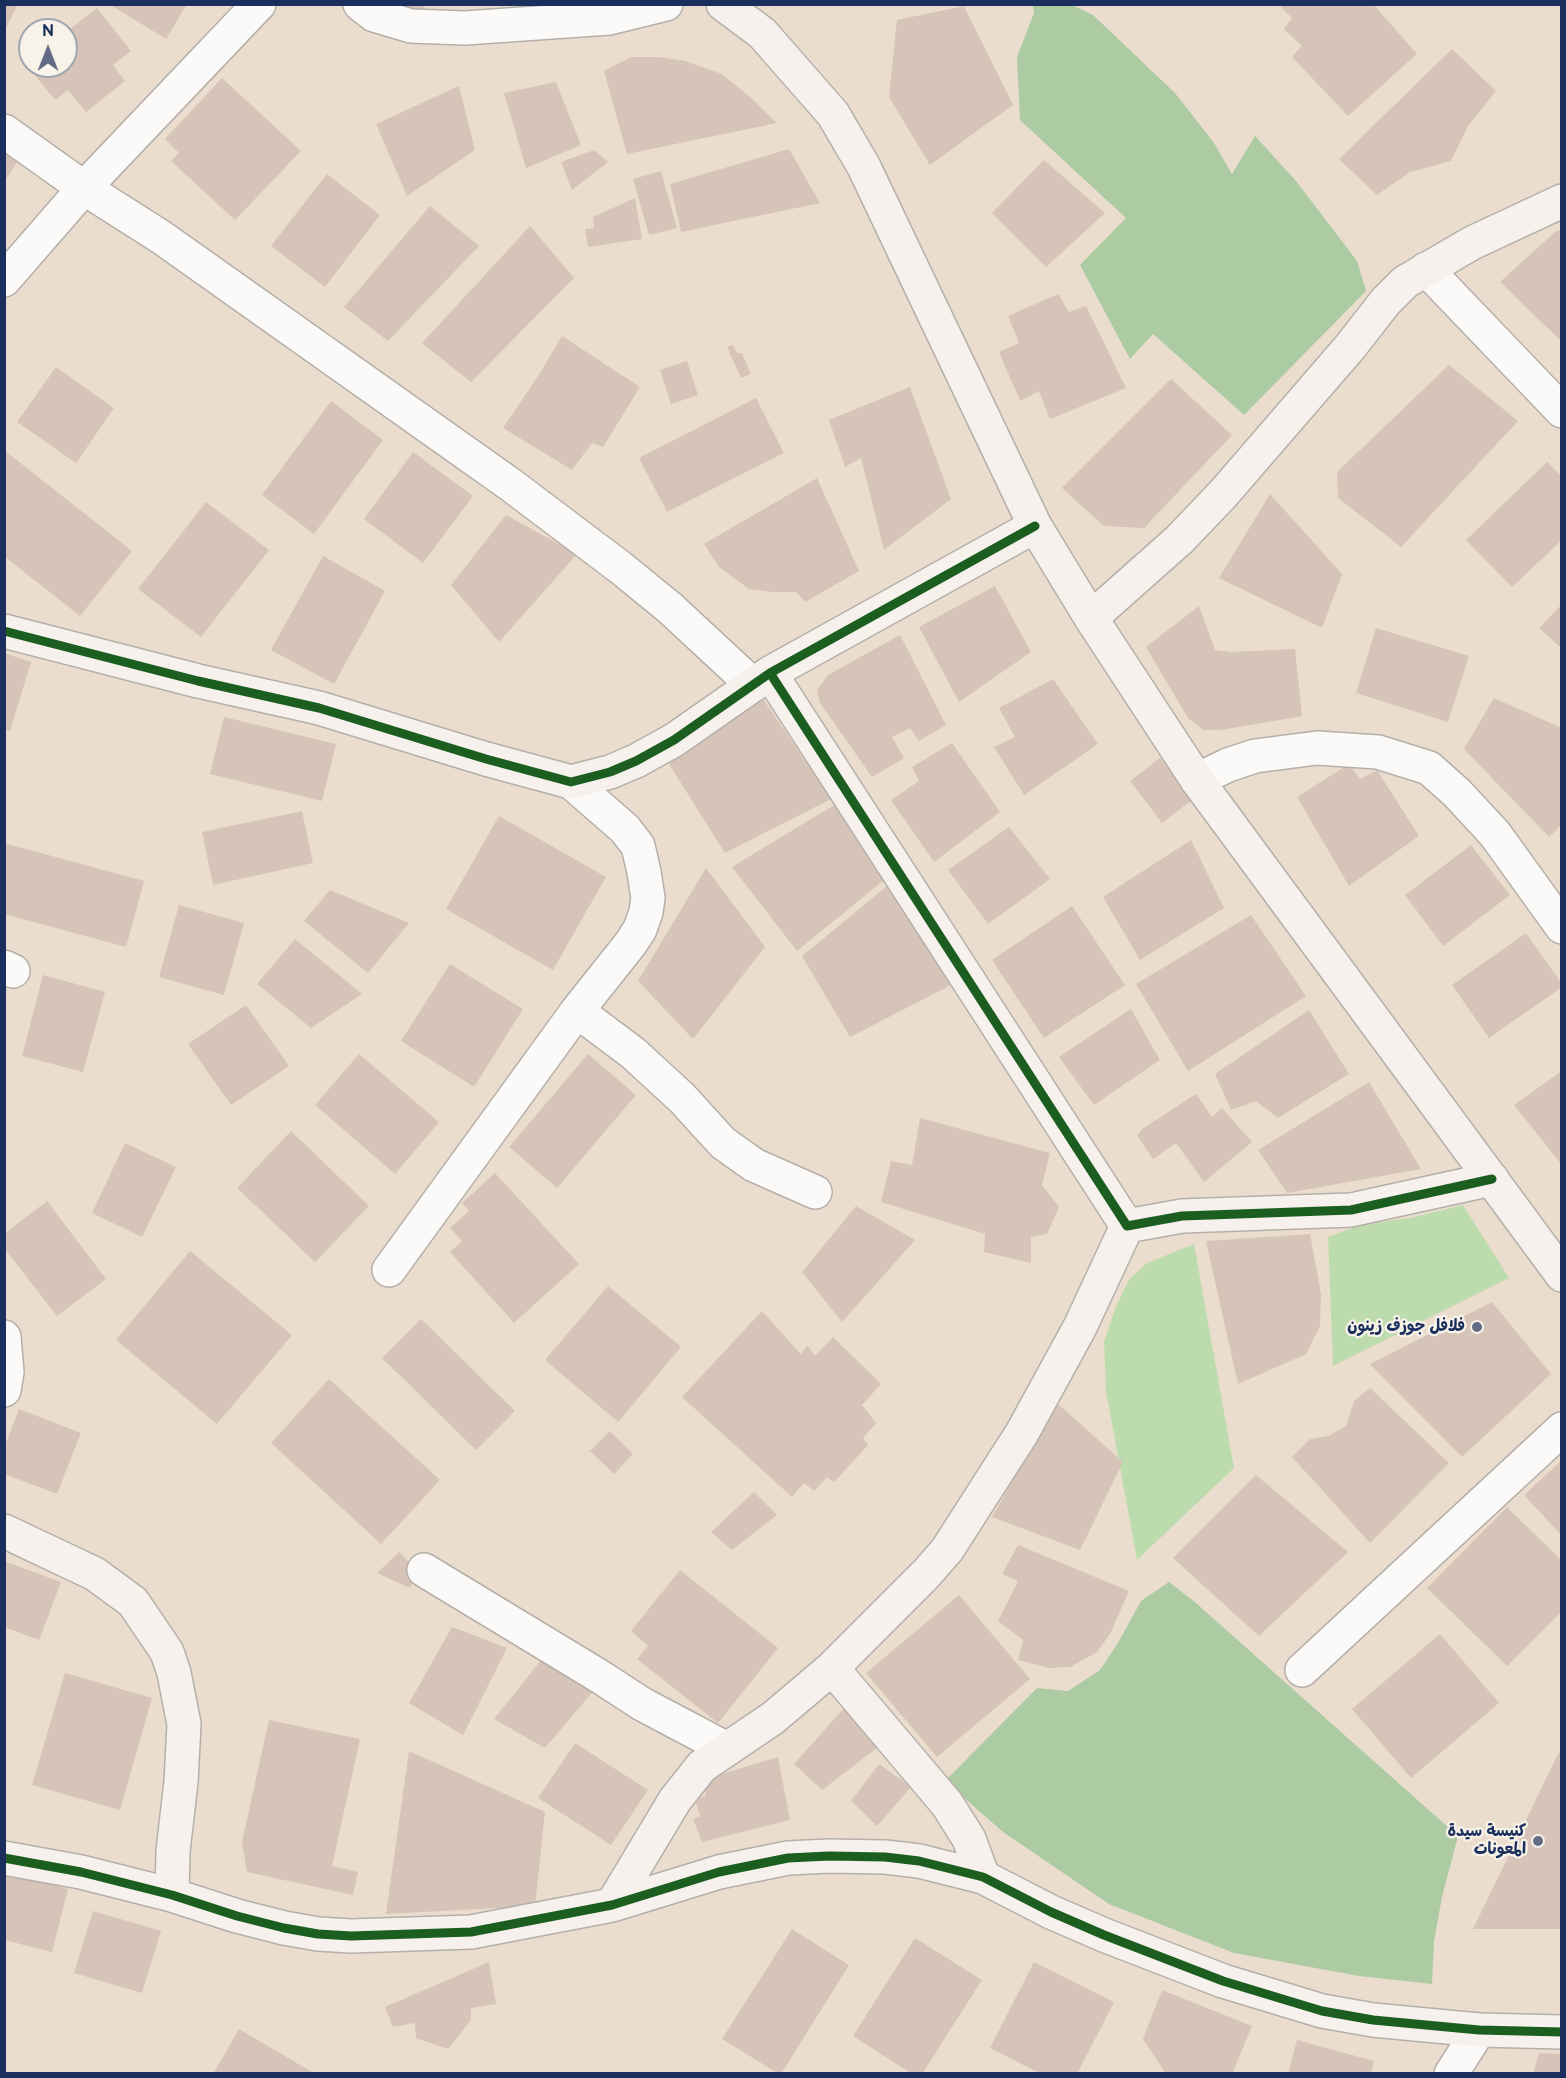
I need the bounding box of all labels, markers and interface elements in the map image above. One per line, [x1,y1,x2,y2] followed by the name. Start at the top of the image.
[18,18,78,78] north arrow
[42,22,54,41] text: N
[1347,1317,1465,1337] place label: فلافل جوزف زينون
[1470,1320,1484,1334] marker: فلافل جوزف زينون
[1448,1822,1526,1860] place label: كنيسة سيدة المعونات
[1531,1834,1545,1848] marker: كنيسة سيدة المعونات

